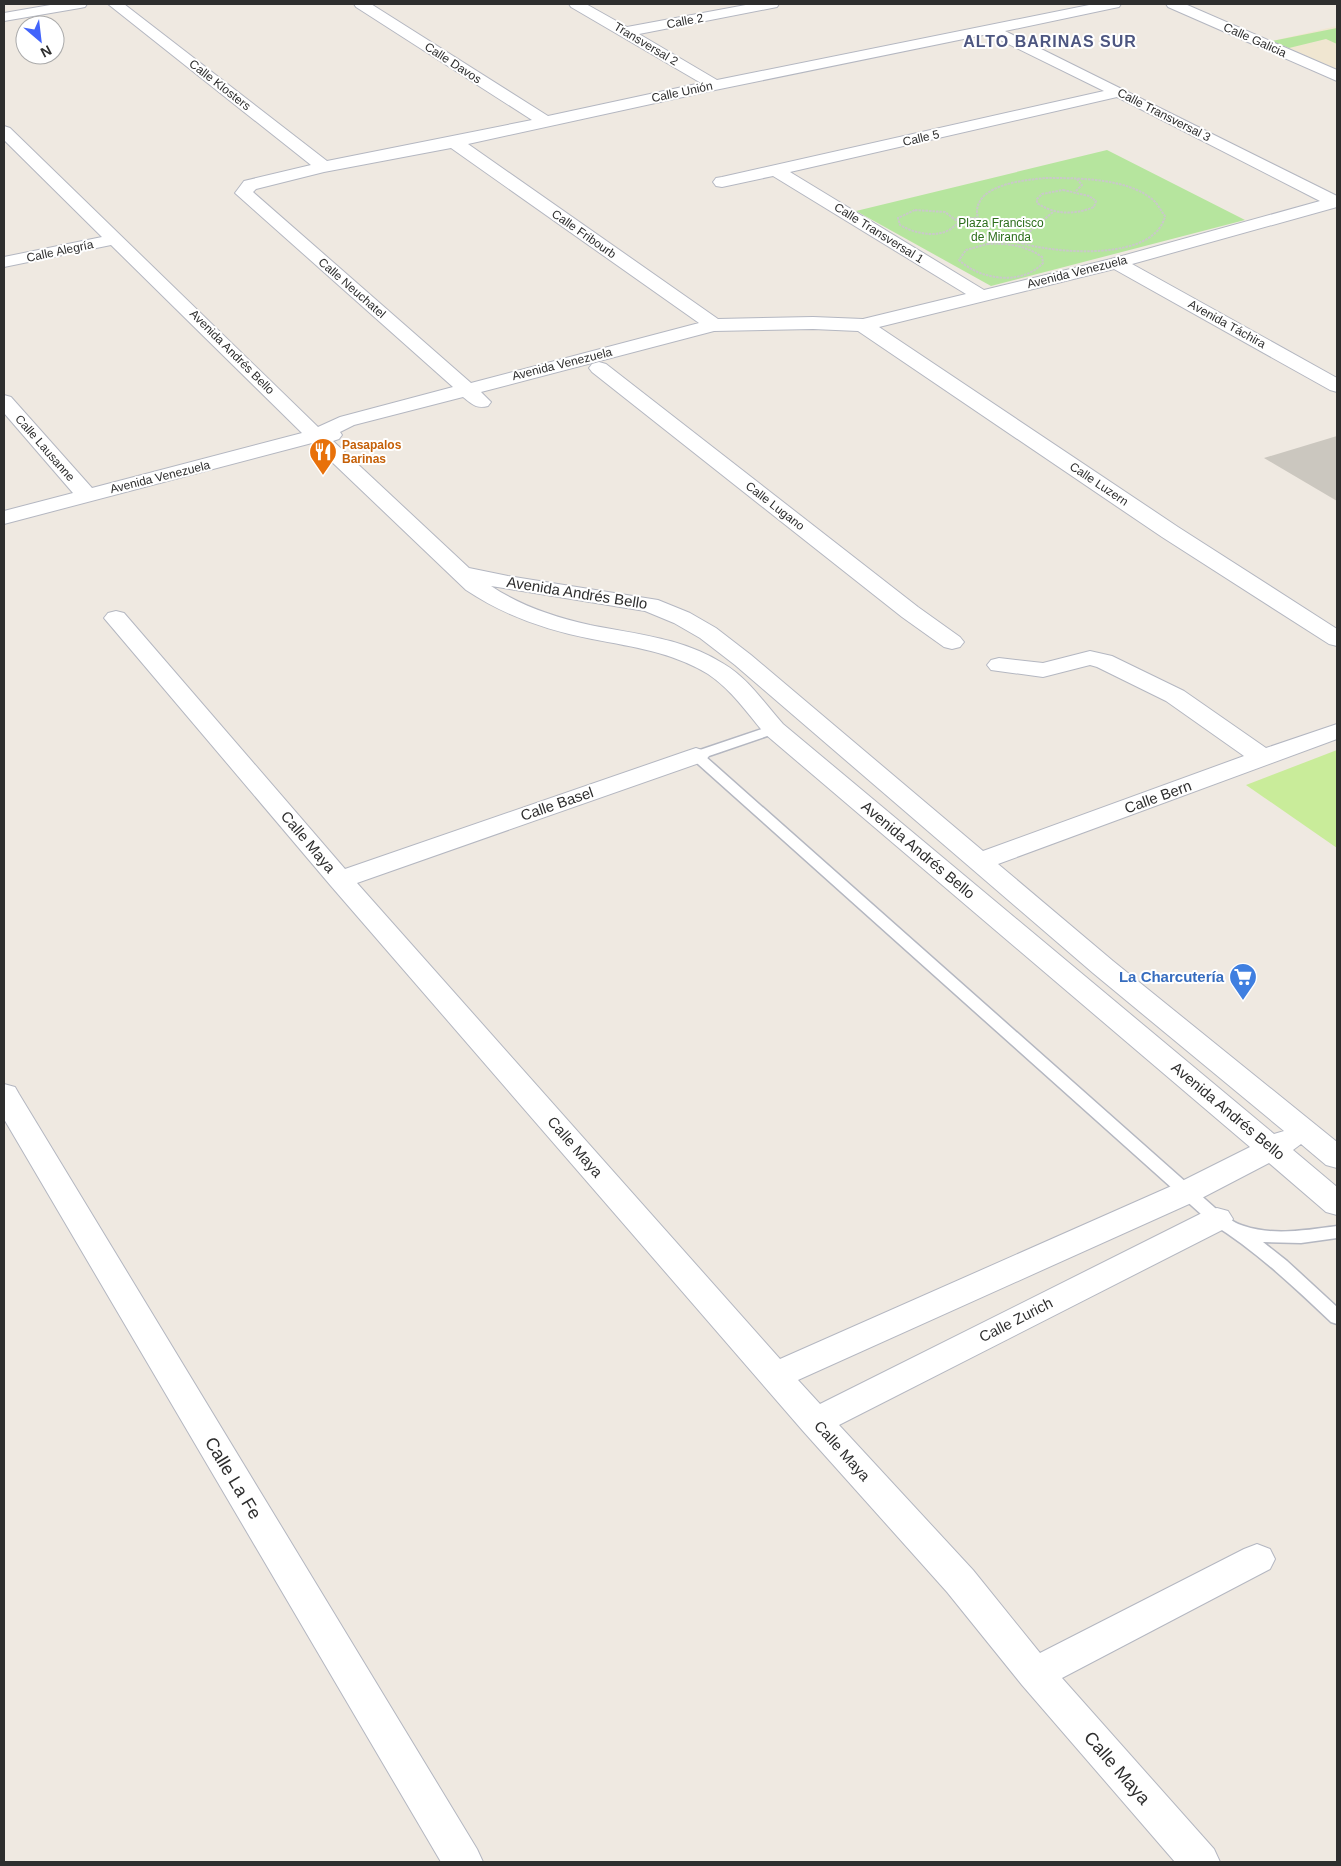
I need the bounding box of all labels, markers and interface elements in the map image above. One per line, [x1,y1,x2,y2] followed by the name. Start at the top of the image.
[665,11,705,31] street label: Calle 2
[15,15,65,65] north arrow
[611,19,681,69] street label: Transversal 2
[1221,20,1289,60] street label: Calle Galicia
[963,33,1137,50] district label: ALTO BARINAS SUR
[422,40,484,86] street label: Calle Davos
[38,42,54,61] text: N
[187,57,253,113] street label: Calle Klosters
[650,79,714,105] street label: Calle Unión
[1115,85,1213,145] street label: Calle Transversal 3
[901,127,941,149] street label: Calle 5
[832,200,927,266] street label: Calle Transversal 1
[549,207,619,262] street label: Calle Fribourb
[958,216,1044,244] park label: Plaza Francisco de Miranda
[25,237,95,265] street label: Calle Alegría
[1026,253,1129,291] street label: Avenida Venezuela
[315,255,389,321] street label: Calle Neuchatel
[1186,297,1268,351] street label: Avenida Táchira
[187,307,277,397] street label: Avenida Andrés Bello
[511,345,614,383] street label: Avenida Venezuela
[12,412,78,484] street label: Calle Lausanne
[308,437,338,476] restaurant icon: Pasapalos Barinas
[342,438,402,466] place label: Pasapalos Barinas
[109,458,212,496] street label: Avenida Venezuela
[1067,459,1131,509] street label: Calle Luzern
[743,479,807,533] street label: Calle Lugano
[505,573,649,612] street label: Avenida Andrés Bello
[1122,777,1194,816] street label: Calle Bern
[518,783,595,824] street label: Calle Basel
[858,797,978,902] street label: Avenida Andrés Bello
[278,807,339,876] street label: Calle Maya
[1228,962,1258,1001] supermarket icon: La Charcutería
[1119,968,1225,985] place label: La Charcutería
[1168,1058,1288,1163] street label: Avenida Andrés Bello
[544,1113,607,1181] street label: Calle Maya
[976,1294,1055,1345] street label: Calle Zurich
[811,1417,874,1485] street label: Calle Maya
[201,1433,265,1523] street label: Calle La Fe
[1080,1727,1155,1809] street label: Calle Maya

